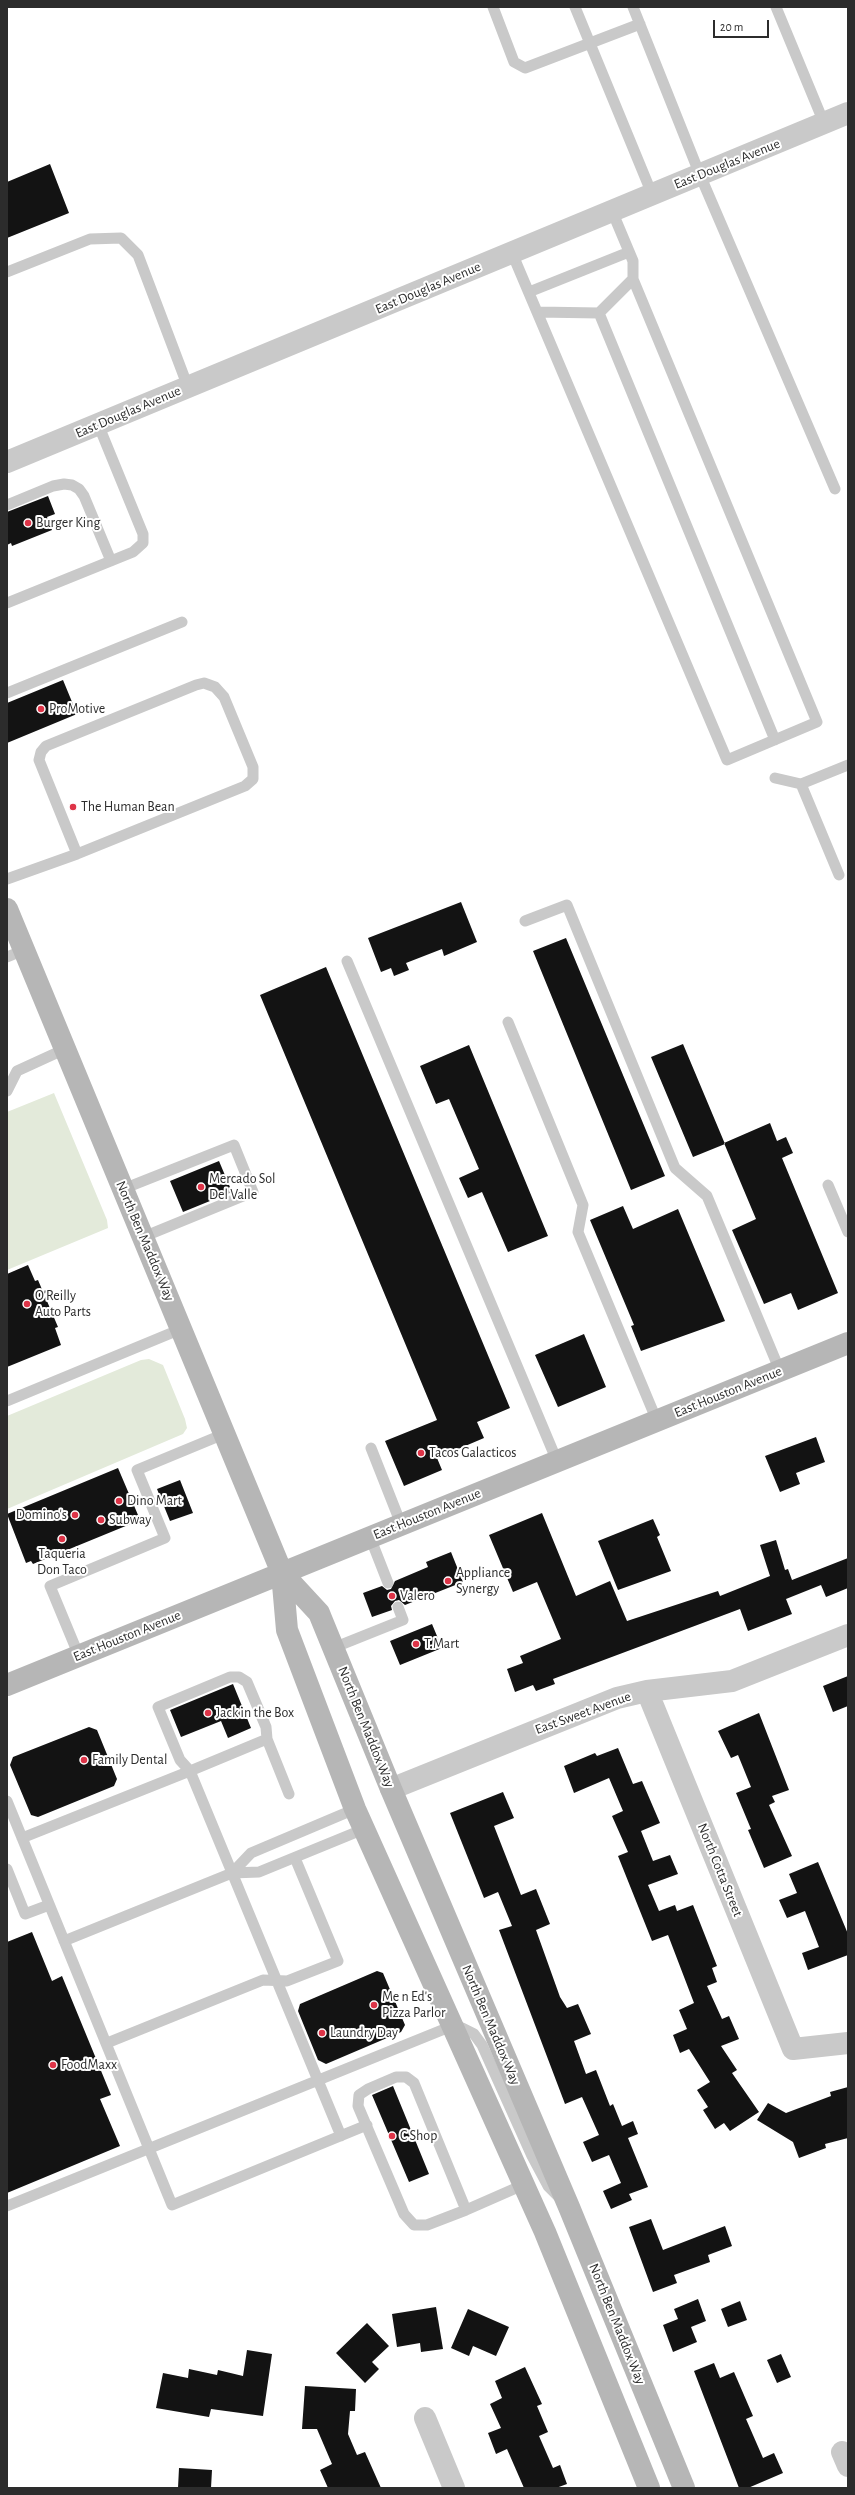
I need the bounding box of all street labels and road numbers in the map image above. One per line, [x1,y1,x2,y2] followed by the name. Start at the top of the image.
[671,135,783,193] street label: East Douglas Avenue
[373,258,483,318] street label: East Douglas Avenue
[73,382,183,442] street label: East Douglas Avenue
[112,1178,178,1304] street label: North Ben Maddox Way
[672,1363,784,1421] street label: East Houston Avenue
[371,1485,483,1543] street label: East Houston Avenue
[71,1607,183,1665] street label: East Houston Avenue
[334,1664,398,1790] street label: North Ben Maddox Way
[533,1688,633,1738] street label: East Sweet Avenue
[694,1821,746,1919] street label: North Cotta Street
[458,1962,524,2088] street label: North Ben Maddox Way
[585,2261,649,2387] street label: North Ben Maddox Way

